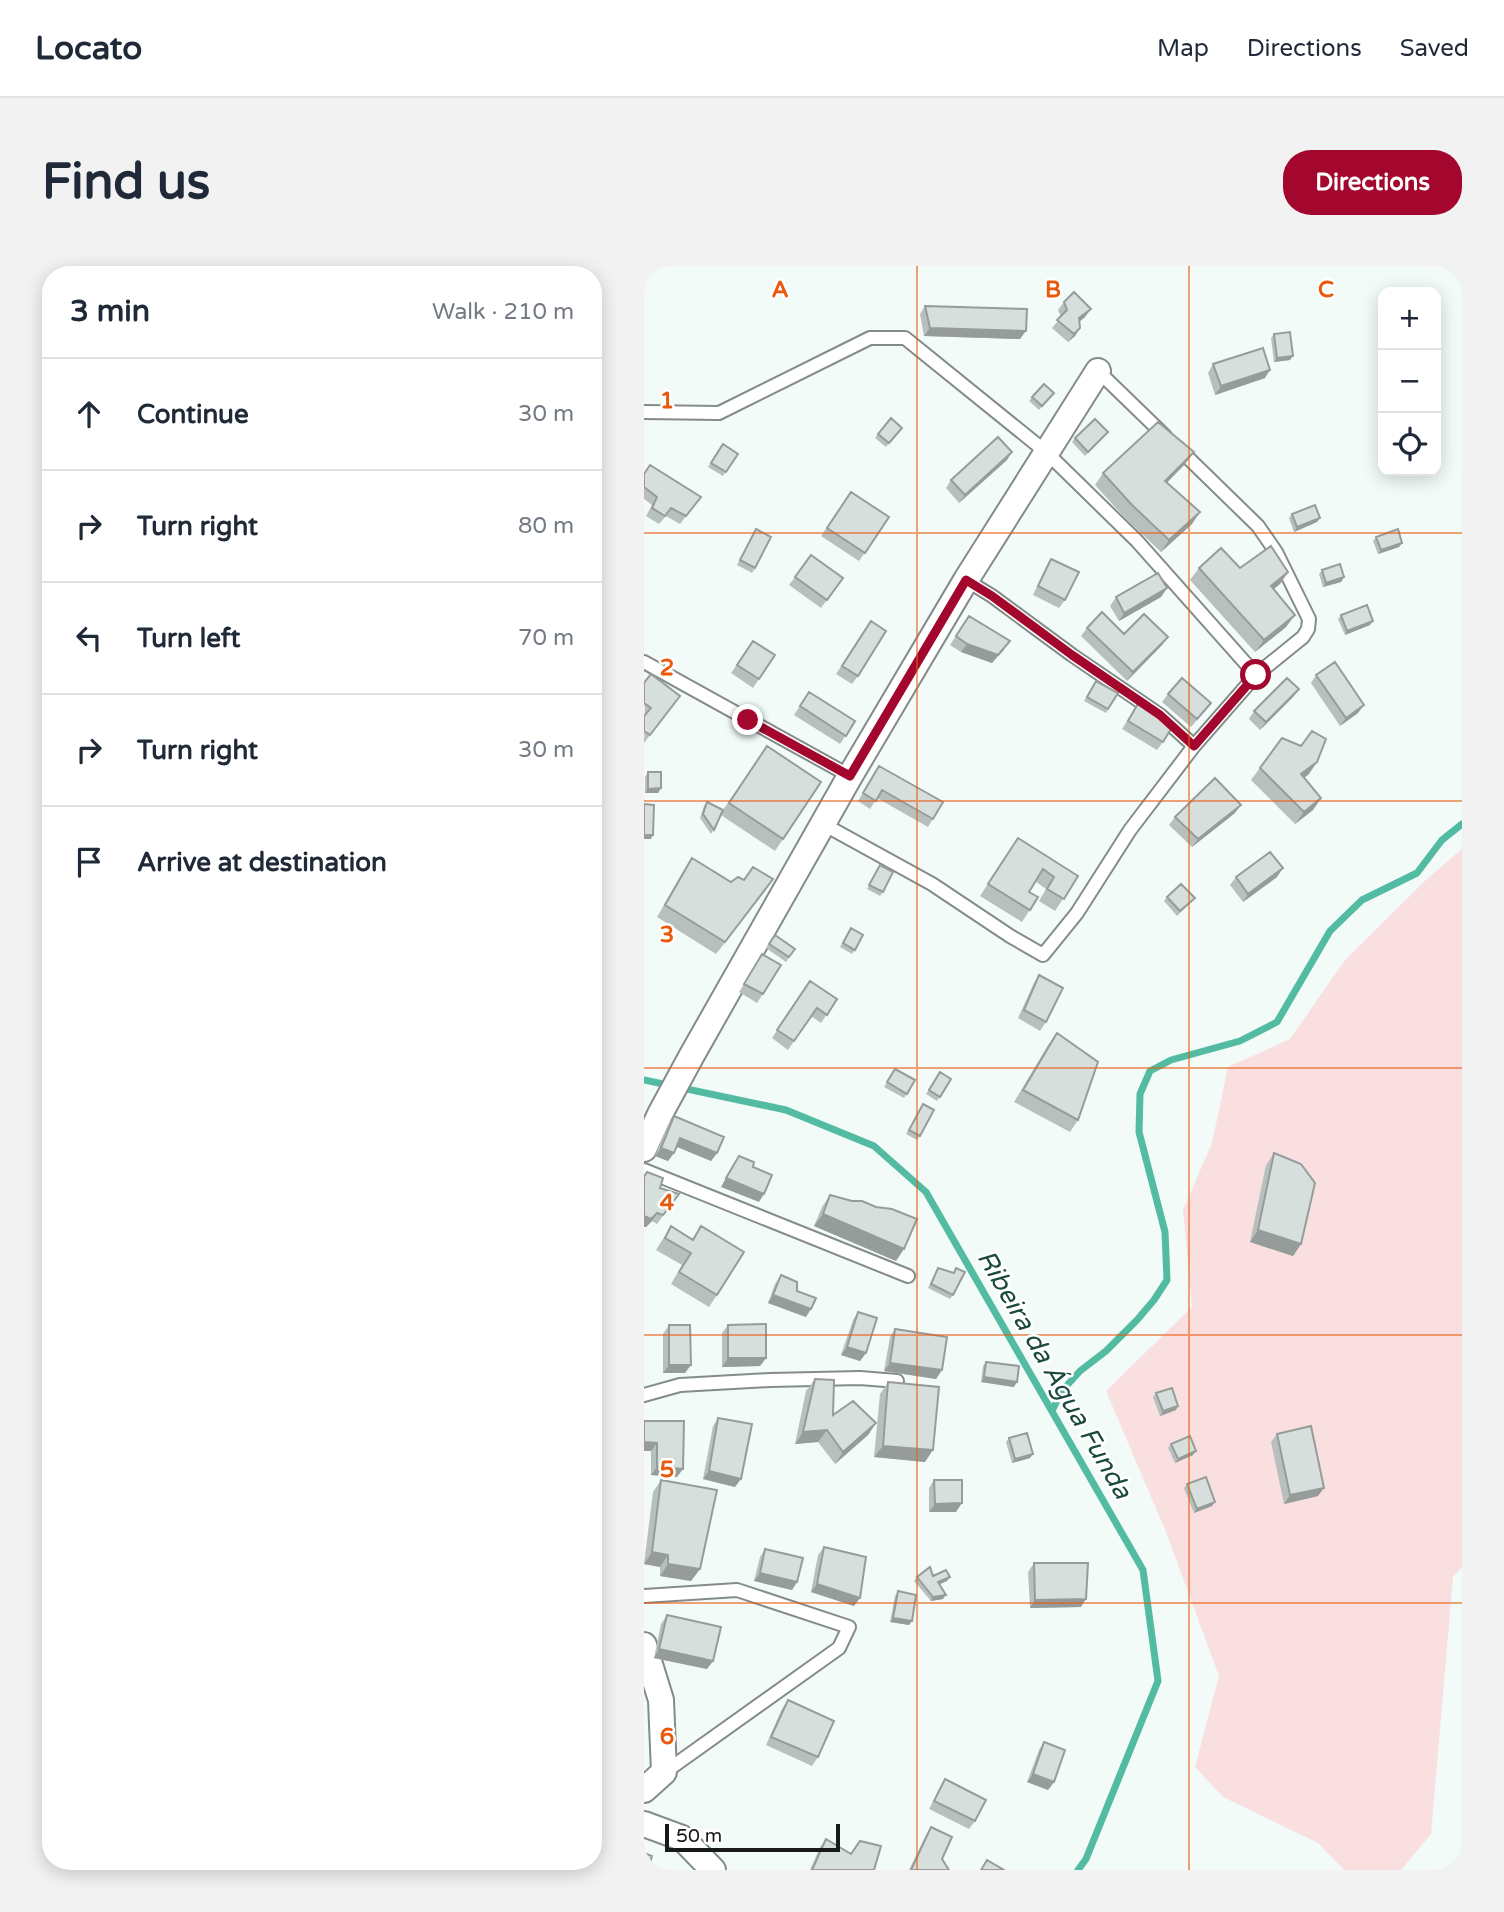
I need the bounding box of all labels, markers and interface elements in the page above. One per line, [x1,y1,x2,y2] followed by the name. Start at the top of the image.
[35,29,142,68] text: Locato
[1157,34,1209,63] text: Map
[1247,34,1362,63] text: Directions
[1400,34,1469,63] text: Saved
[1283,150,1462,215] button: Directions
[42,153,210,212] text: Find us
[771,276,789,304] text: A
[1045,276,1061,304] text: B
[1318,276,1334,304] text: C
[1378,287,1441,476] map controls
[1378,287,1441,350] button: +
[70,293,150,330] text: 3 min
[432,298,574,326] text: Walk · 210 m
[1378,350,1441,413] button: −
[660,387,674,415] text: 1
[70,395,108,433] icon: ahead
[137,399,249,430] text: Continue
[518,400,574,428] text: 30 m
[1378,413,1441,476] button: locate
[70,507,108,545] icon: right
[137,511,258,542] text: Turn right
[518,512,574,540] text: 80 m
[70,619,108,657] icon: left
[137,623,240,654] text: Turn left
[518,624,574,652] text: 70 m
[660,654,674,682] text: 2
[1240,659,1271,690] route start
[732,704,763,735] route end
[70,731,108,769] icon: right
[137,735,258,766] text: Turn right
[518,736,574,764] text: 30 m
[70,843,108,881] icon: arrive
[137,847,387,878] text: Arrive at destination
[660,921,674,949] text: 3
[660,1189,675,1217] text: 4
[971,1244,1139,1505] water label: Ribeira da Água Funda
[660,1456,674,1484] text: 5
[660,1723,674,1751] text: 6
[665,1821,840,1853] scale bar
[676,1825,722,1847] text: 50 m

